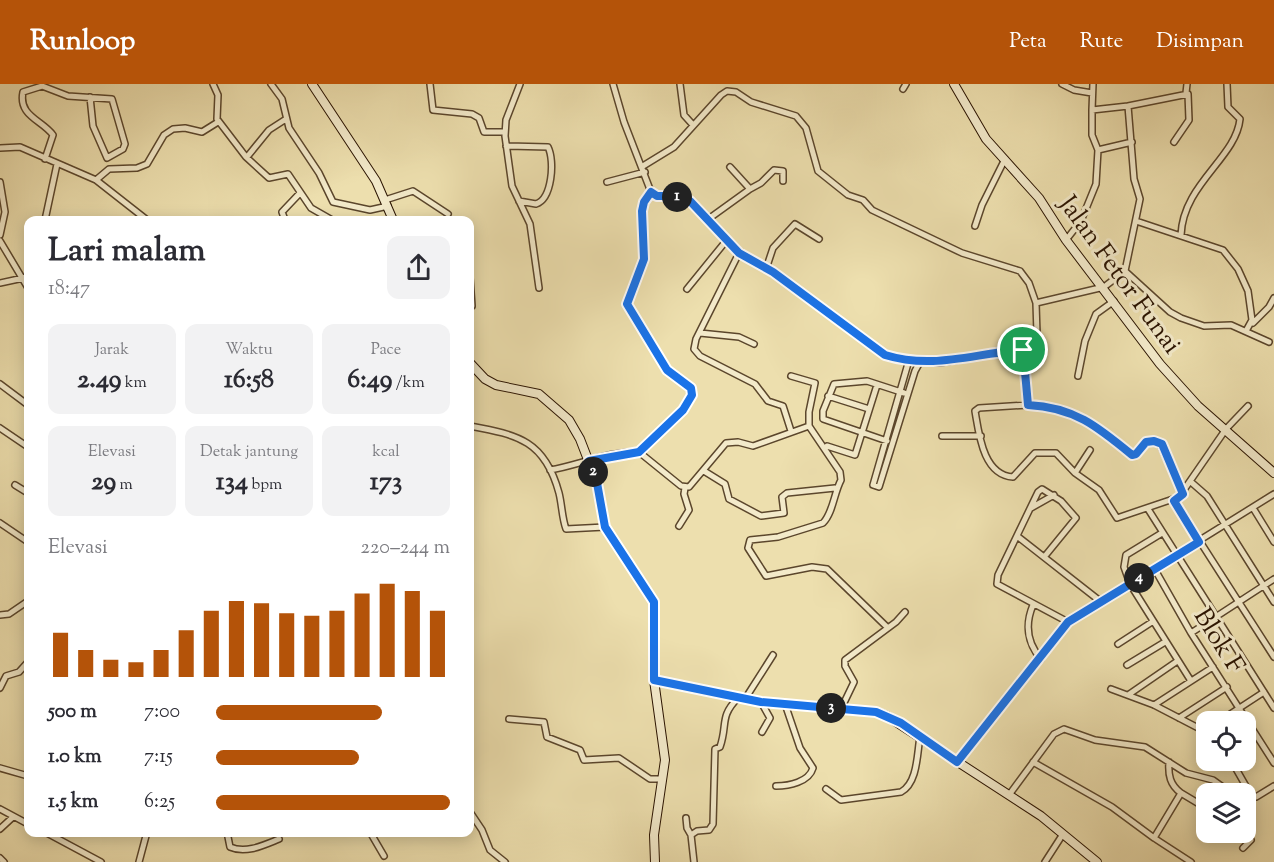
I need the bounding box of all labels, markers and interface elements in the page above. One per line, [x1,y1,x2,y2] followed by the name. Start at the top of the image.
[30,22,135,62] text: Runloop
[1009,27,1047,57] text: Peta
[1080,27,1123,57] text: Rute
[1156,27,1244,57] text: Disimpan
[662,182,692,212] pin: 1
[674,185,680,208] text: 1
[1048,187,1189,362] street label: Jalan Fetor Funai
[48,228,206,276] text: Lari malam
[387,236,450,299] button: share
[48,275,90,304] text: 18:47
[997,324,1048,375] pin
[1006,333,1039,366] icon: arrive
[95,339,129,362] text: Jarak
[225,339,273,362] text: Waktu
[371,339,401,362] text: Pace
[77,362,121,399] text: 2.49
[224,362,274,399] text: 16:58
[347,362,392,399] text: 6:49
[121,372,147,395] text: km
[392,372,425,395] text: /km
[88,441,136,464] text: Elevasi
[200,441,298,464] text: Detak jantung
[372,441,400,464] text: kcal
[578,457,608,487] pin: 2
[589,460,597,483] text: 2
[91,464,116,501] text: 29
[216,464,248,501] text: 134
[370,464,402,501] text: 173
[116,474,133,497] text: m
[248,474,282,497] text: bpm
[48,534,108,563] text: Elevasi
[361,534,450,563] text: 220–244 m
[1124,563,1154,593] pin: 4
[1135,566,1143,589] text: 4
[1183,601,1253,681] street label: Blok F
[816,693,846,723] pin: 3
[828,696,834,719] text: 3
[48,698,97,727] text: 500 m
[144,698,180,727] text: 7:00
[1196,711,1256,843] map controls
[1196,711,1256,771] button: locate
[48,743,102,772] text: 1.0 km
[144,743,173,772] text: 7:15
[1196,783,1256,843] button: layers
[48,788,98,817] text: 1.5 km
[144,788,175,817] text: 6:25

